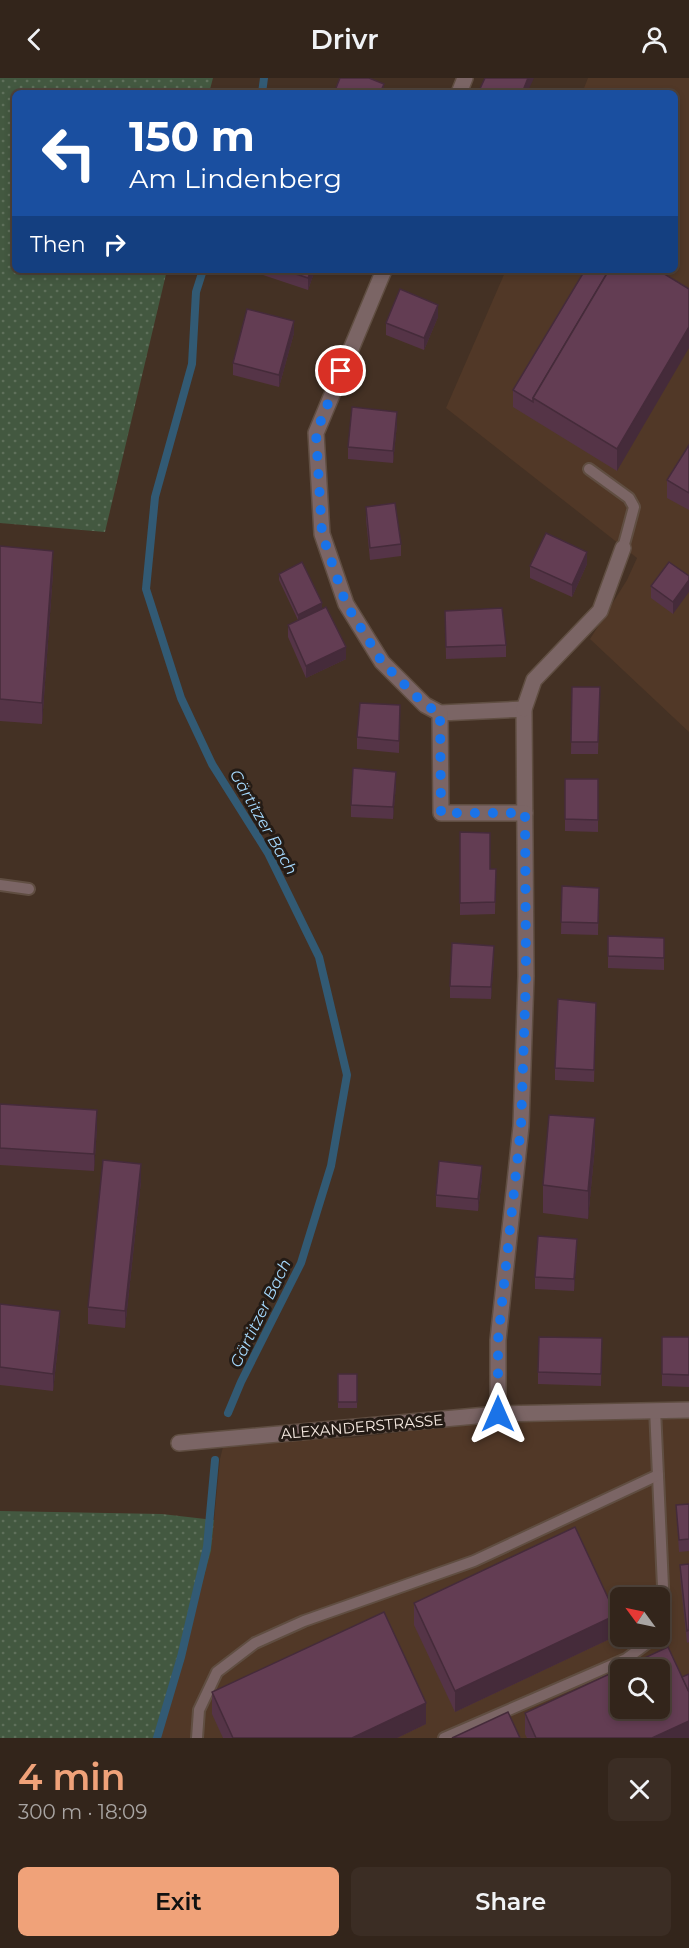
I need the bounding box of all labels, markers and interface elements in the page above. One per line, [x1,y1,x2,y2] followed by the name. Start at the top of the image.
[18,23,51,56] icon: back
[310,23,379,56] text: Drivr
[638,23,671,56] icon: person
[129,110,255,162] text: 150 m
[30,114,108,192] icon: left
[129,162,342,195] text: Am Lindenberg
[98,228,131,261] icon: right
[30,231,86,258] text: Then
[315,345,366,396] pin
[324,354,357,387] icon: arrive
[226,766,301,878] water label: Gärtitzer Bach
[226,1256,295,1370] water label: Gärtitzer Bach
[466,1382,530,1446] position arrow
[280,1410,444,1443] street label: ALEXANDERSTRASSE
[610,1587,670,1647] north arrow
[610,1587,670,1719] map controls
[610,1659,670,1719] button: search
[18,1755,125,1799] text: 4 min
[608,1758,671,1821] button: close
[18,1800,147,1824] text: 300 m · 18:09
[18,1867,339,1936] button: Exit
[351,1867,671,1936] button: Share

